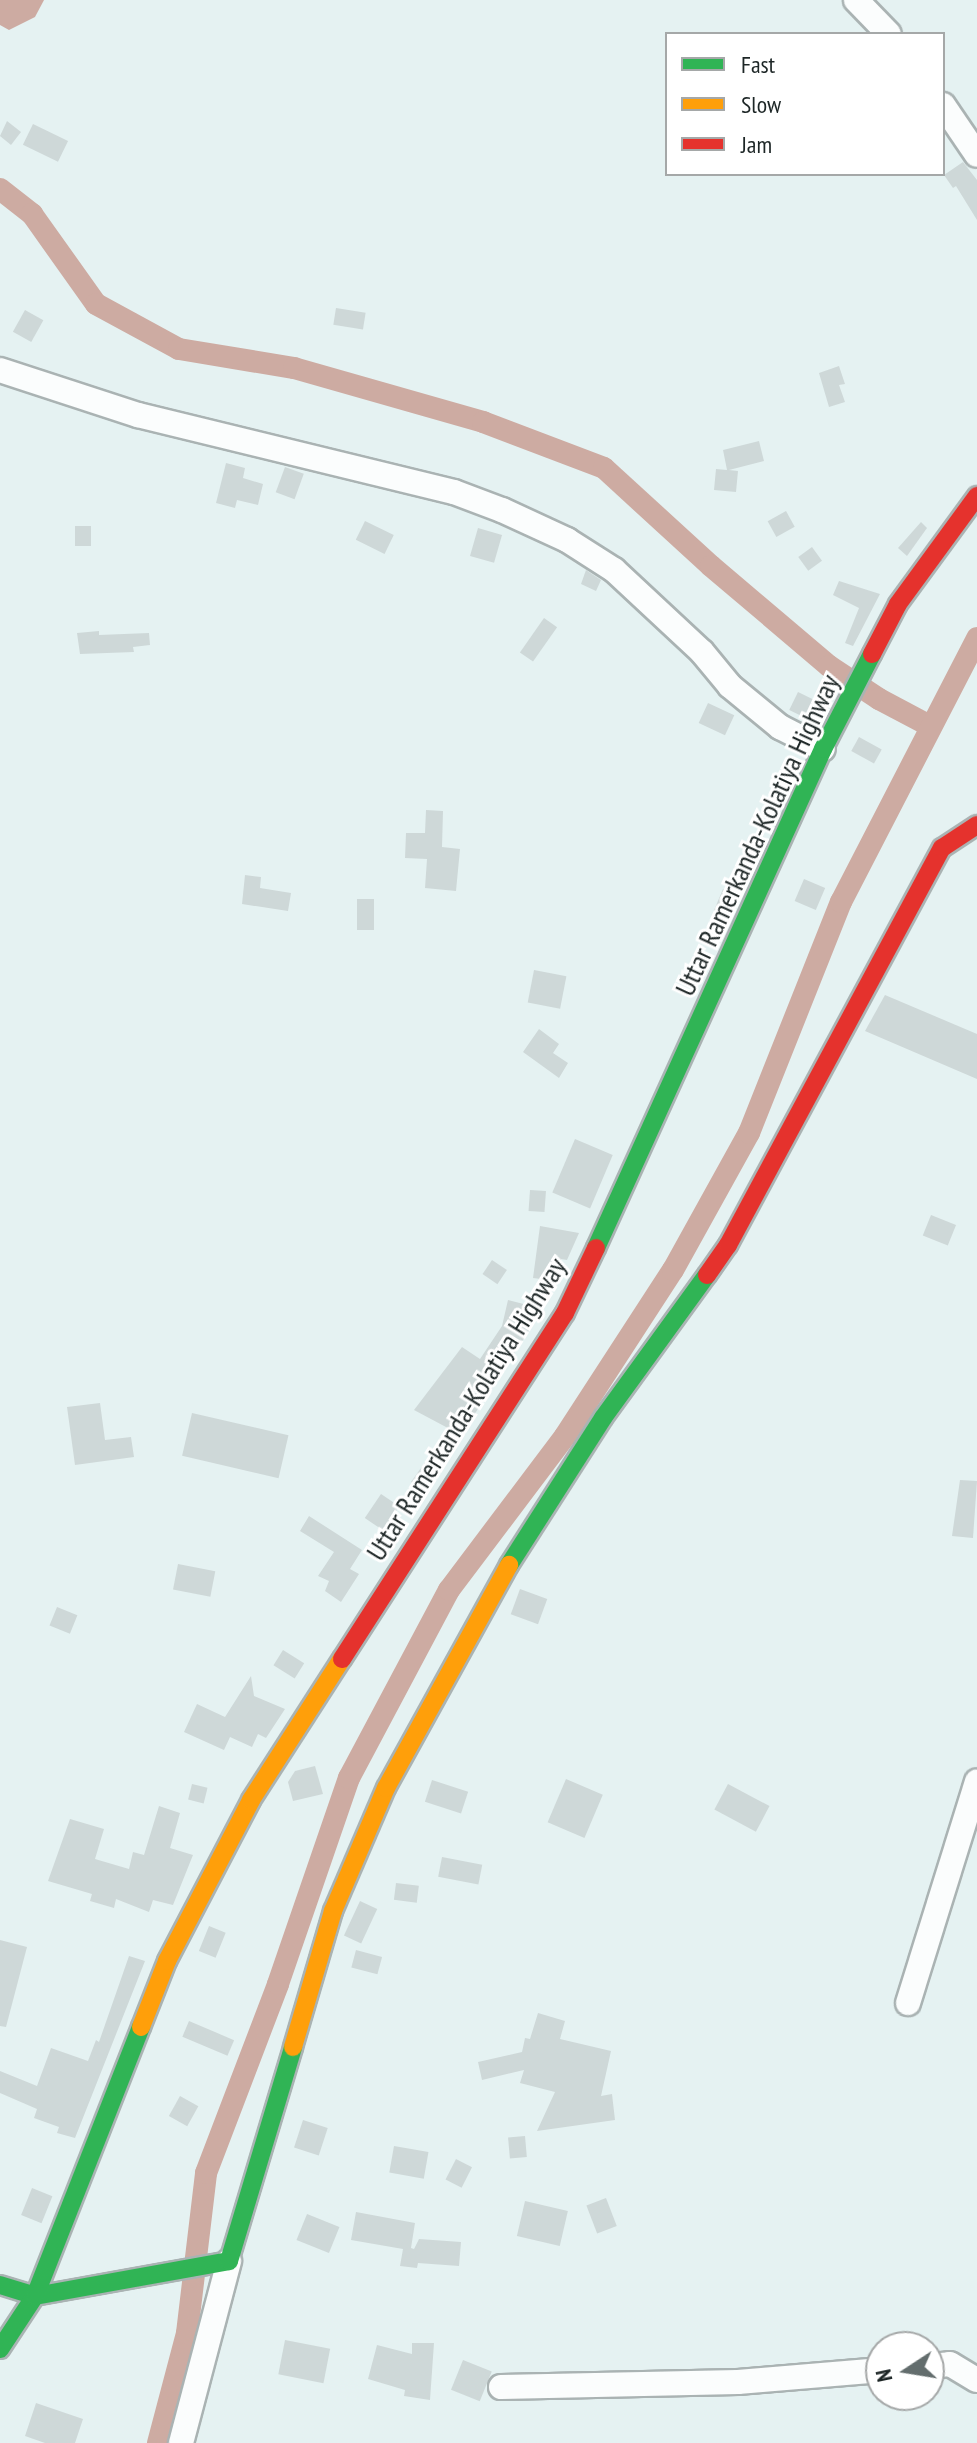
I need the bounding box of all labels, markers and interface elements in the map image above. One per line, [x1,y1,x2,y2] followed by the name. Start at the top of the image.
[665,32,945,176] legend
[741,49,775,80] text: Fast
[741,89,781,120] text: Slow
[741,129,772,160] text: Jam
[668,669,846,1001] street label: Uttar Ramerkanda-Kolatiya Highway
[359,1251,573,1567] street label: Uttar Ramerkanda-Kolatiya Highway
[865,2331,945,2411] north arrow
[869,2367,898,2384] text: N

